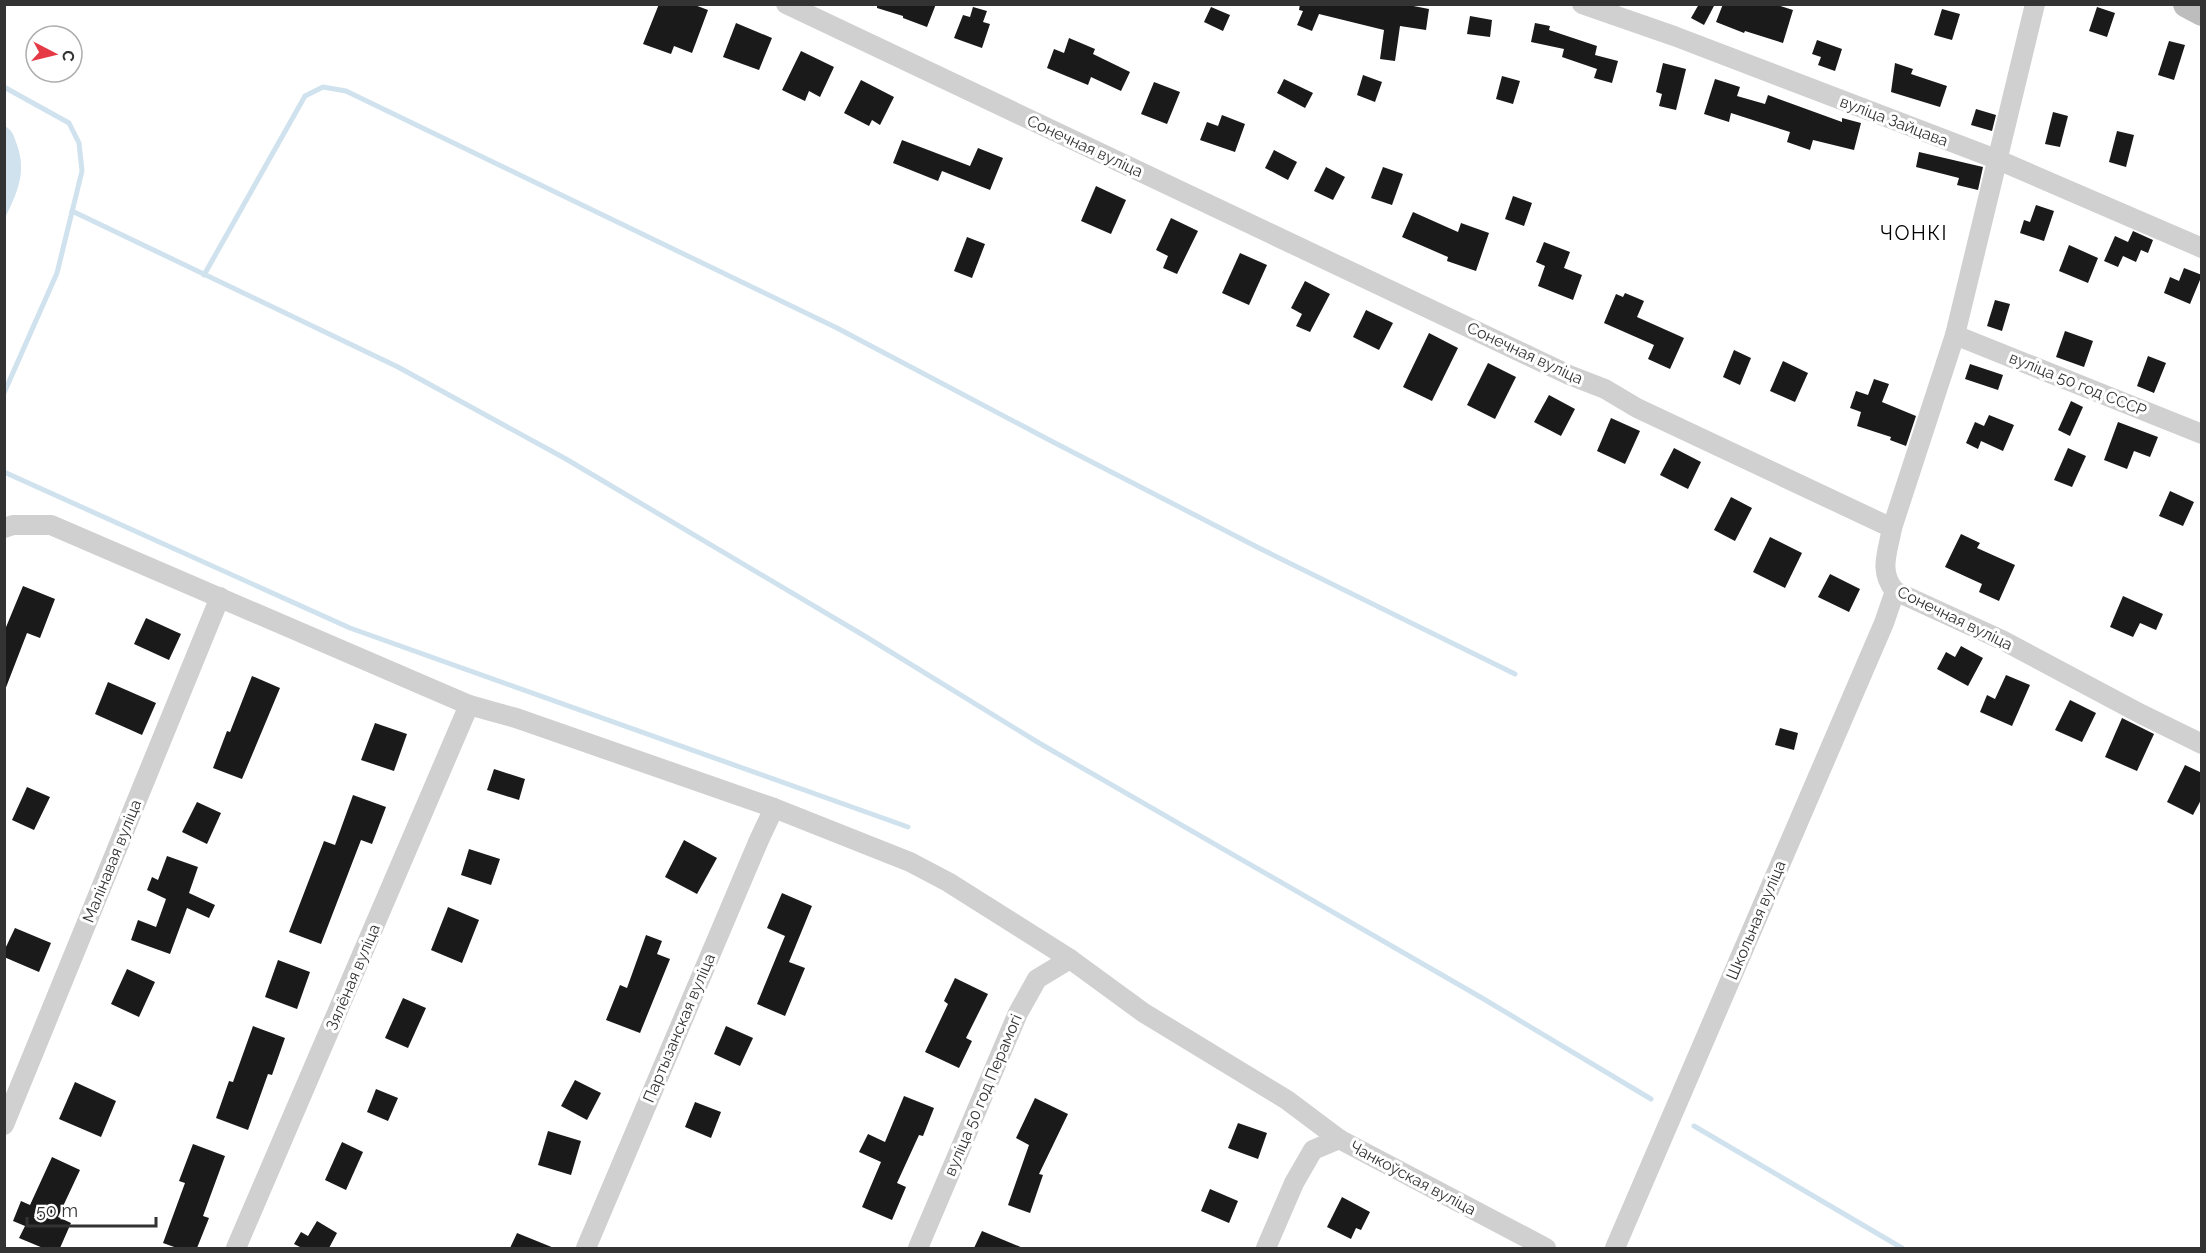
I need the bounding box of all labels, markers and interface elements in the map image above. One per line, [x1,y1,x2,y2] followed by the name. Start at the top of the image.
[24,24,84,84] north arrow
[58,49,78,62] text: С
[1837,92,1951,150] street label: вуліца Зайцава
[1024,111,1146,181] street label: Сонечная вуліца
[1880,221,1948,245] district label: ЧОНКІ
[1464,318,1586,388] street label: Сонечная вуліца
[2007,348,2150,420] street label: вуліца 50 год СССР
[1894,582,2016,654] street label: Сонечная вуліца
[79,797,145,925] street label: Малінавая вуліца
[1722,857,1790,983] street label: Школьная вуліца
[322,921,384,1033] street label: Зялёная вуліца
[639,951,719,1105] street label: Партызанская вуліца
[940,1011,1026,1179] street label: вуліца 50 год Перамогі
[1347,1137,1479,1219] street label: Чанкоўская вуліца
[27,1190,156,1228] scale bar
[36,1200,78,1221] text: 50 m

